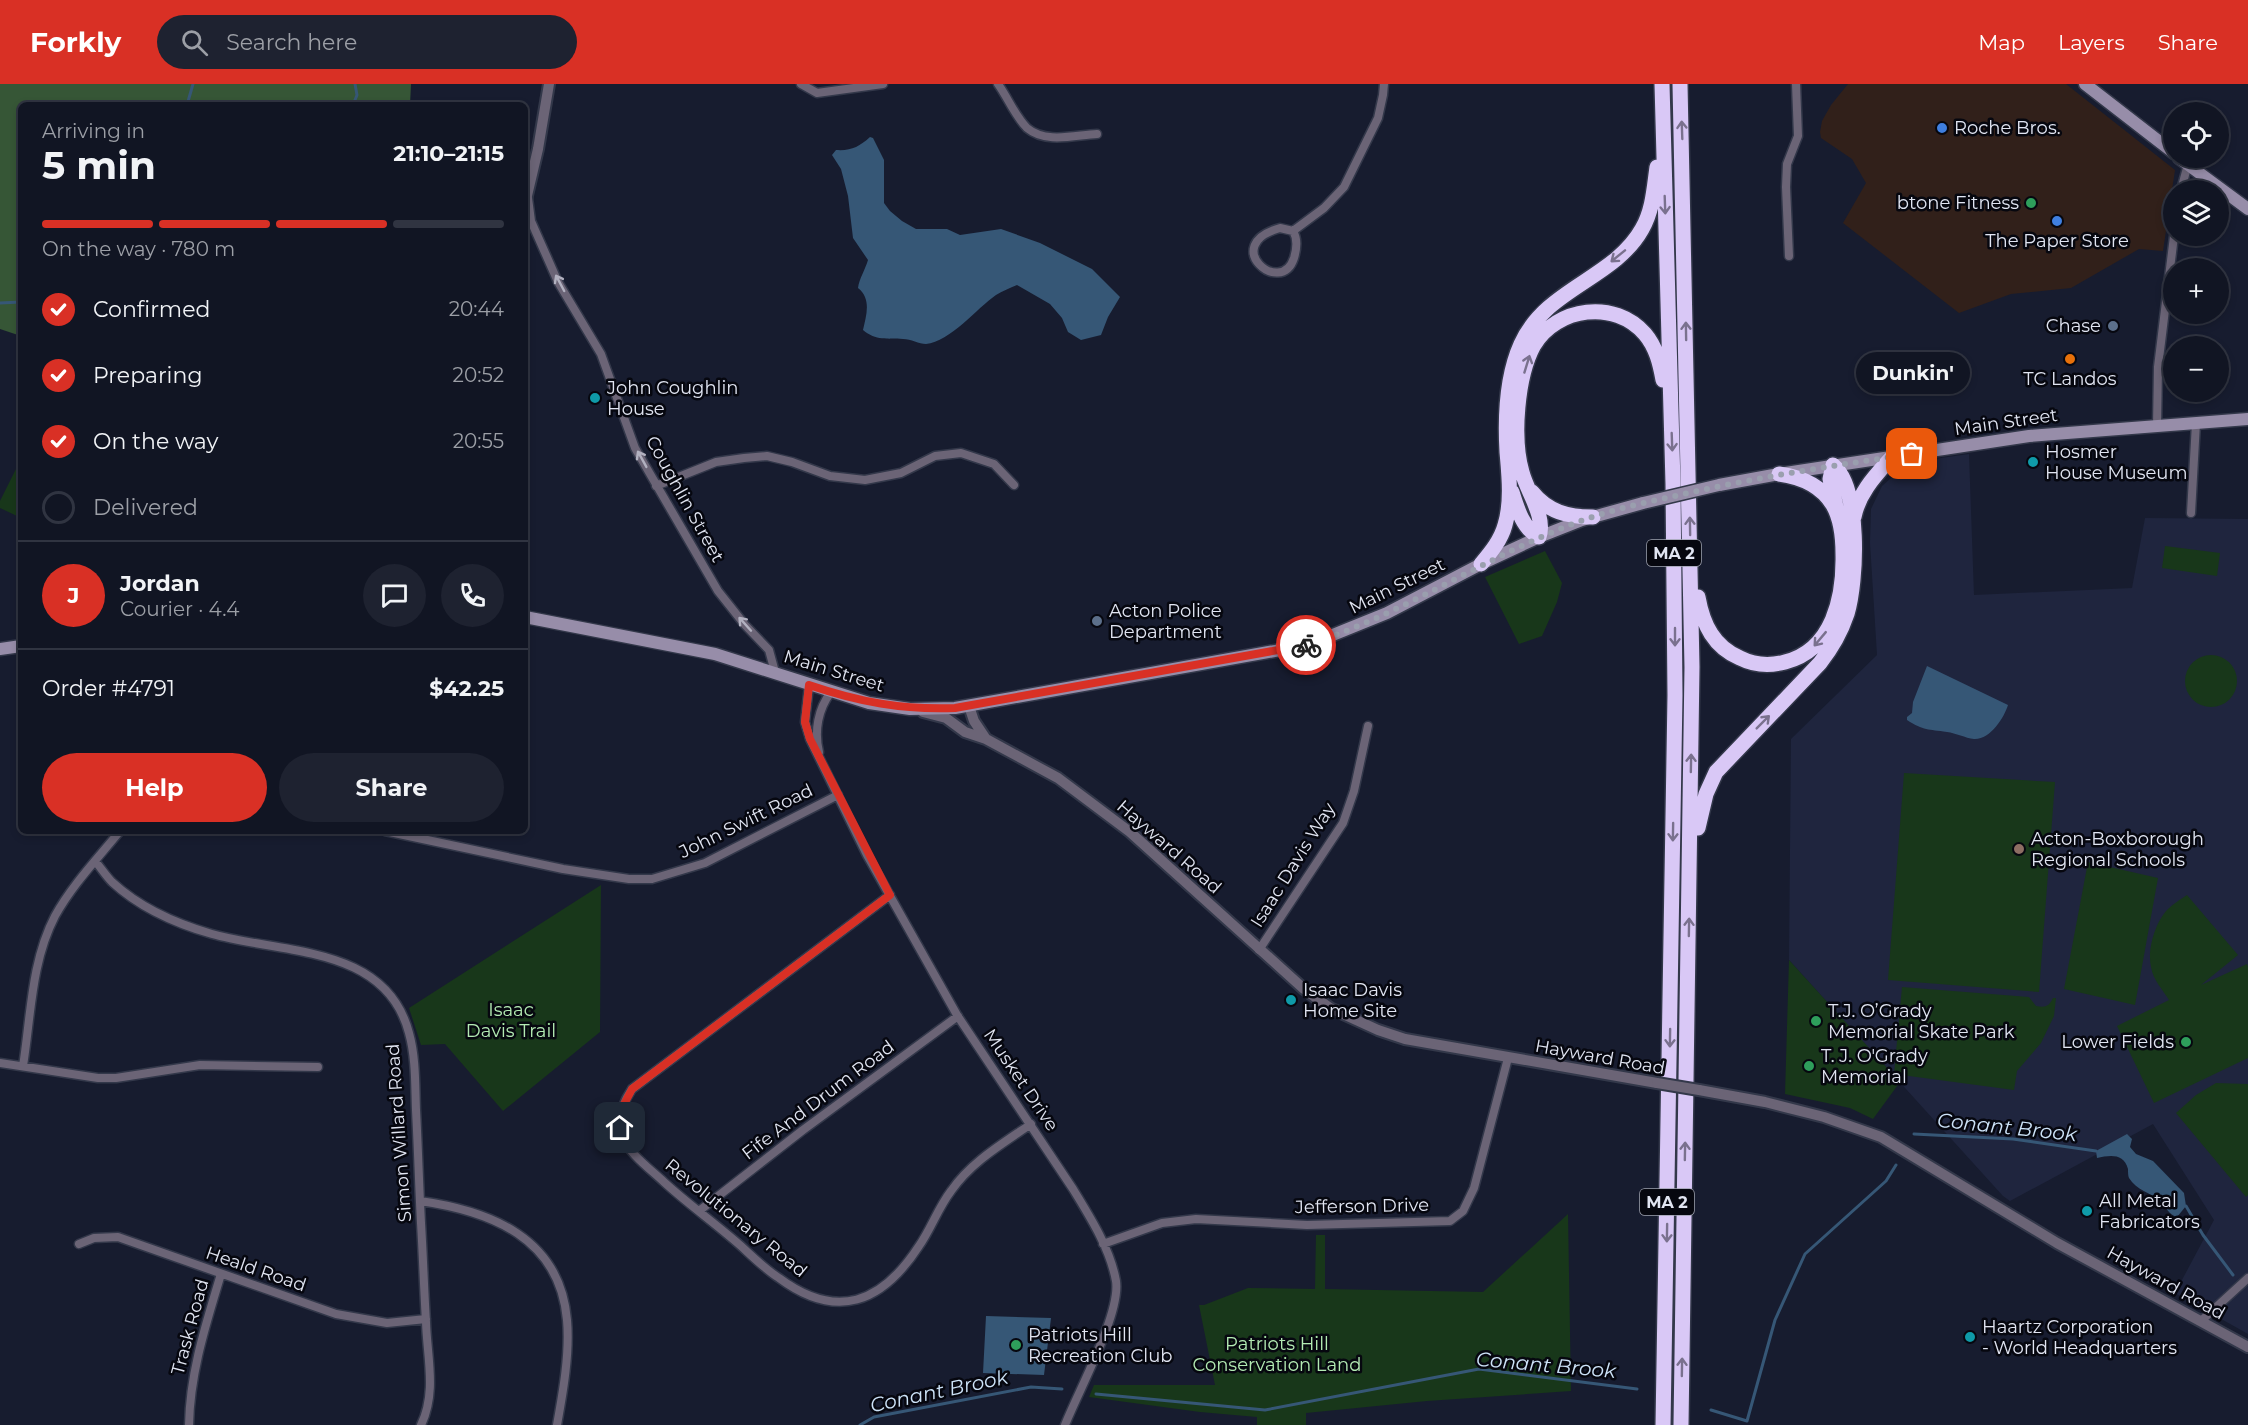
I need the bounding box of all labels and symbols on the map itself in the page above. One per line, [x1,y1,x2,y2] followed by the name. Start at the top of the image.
[1954,117,2061,139] place label: Roche Bros.
[1676,120,1687,140] one-way arrow
[1935,121,1949,135] marker: Roche Bros.
[1897,192,2019,214] place label: btone Fitness
[1660,194,1671,214] one-way arrow
[2024,196,2038,210] marker: btone Fitness
[2050,214,2064,228] marker: The Paper Store
[1985,230,2129,252] place label: The Paper Store
[1610,249,1626,262] one-way arrow
[554,275,566,292] one-way arrow
[2046,315,2101,337] place label: Chase
[2106,319,2120,333] marker: Chase
[1681,321,1692,341] one-way arrow
[1855,352,1969,394] callout: Dunkin'
[2063,352,2077,366] marker: TC Landos
[1522,355,1533,374] one-way arrow
[2023,368,2117,390] place label: TC Landos
[606,377,738,420] place label: John Coughlin House
[588,391,602,405] marker: John Coughlin House
[1953,404,2059,440] street label: Main Street
[1886,428,1937,479] pin
[1666,431,1677,451] one-way arrow
[641,432,729,566] street label: Coughlin Street
[2045,441,2188,484] place label: Hosmer House Museum
[636,451,648,468] one-way arrow
[2026,455,2040,469] marker: Hosmer House Museum
[1685,516,1696,536] one-way arrow
[1647,540,1701,566] road number: MA 2
[1345,553,1449,619] street label: Main Street
[1109,600,1222,643] place label: Acton Police Department
[1090,614,1104,628] marker: Acton Police Department
[1276,615,1336,675] courier
[738,617,752,632] one-way arrow
[1669,626,1681,646] one-way arrow
[1813,631,1827,646] one-way arrow
[781,645,887,697] street label: Main Street
[1755,715,1770,730] one-way arrow
[1686,753,1697,773] one-way arrow
[675,779,816,863] street label: John Swift Road
[1112,796,1226,898] street label: Hayward Road
[1246,798,1340,931] street label: Isaac Davis Way
[1667,821,1679,841] one-way arrow
[2031,828,2204,871] place label: Acton-Boxborough Regional Schools
[2012,842,2026,856] marker: Acton-Boxborough Regional Schools
[1683,917,1695,937] one-way arrow
[1303,979,1402,1022] place label: Isaac Davis Home Site
[1284,993,1298,1007] marker: Isaac Davis Home Site
[466,999,556,1042] park label: Isaac Davis Trail
[1828,1000,2015,1043] place label: T.J. O’Grady Memorial Skate Park
[1809,1014,1823,1028] marker: T.J. O’Grady Memorial Skate Park
[979,1025,1063,1135] street label: Musket Drive
[1664,1028,1676,1048] one-way arrow
[2061,1031,2174,1053] place label: Lower Fields
[1533,1035,1667,1079] street label: Hayward Road
[2179,1035,2193,1049] marker: Lower Fields
[738,1036,898,1164] street label: Fife And Drum Road
[382,1043,416,1223] street label: Simon Willard Road
[1821,1045,1928,1088] place label: T. J. O'Grady Memorial
[1802,1059,1816,1073] marker: T. J. O'Grady Memorial
[594,1102,645,1153] pin
[1936,1108,2079,1146] water label: Conant Brook
[1679,1141,1691,1161] one-way arrow
[661,1154,811,1282] street label: Revolutionary Road
[1640,1189,1694,1215] road number: MA 2
[2099,1190,2200,1233] place label: All Metal Fabricators
[1294,1194,1429,1218] street label: Jefferson Drive
[2080,1204,2094,1218] marker: All Metal Fabricators
[1661,1223,1673,1243] one-way arrow
[2103,1241,2229,1325] street label: Hayward Road
[203,1242,309,1296] street label: Heald Road
[167,1277,213,1377] street label: Trask Road
[1982,1316,2177,1359] place label: Haartz Corporation - World Headquarters
[1028,1324,1172,1367] place label: Patriots Hill Recreation Club
[1963,1330,1977,1344] marker: Haartz Corporation - World Headquarters
[1193,1333,1361,1376] park label: Patriots Hill Conservation Land
[1009,1338,1023,1352] marker: Patriots Hill Recreation Club
[1475,1347,1618,1383] water label: Conant Brook
[1676,1357,1687,1377] one-way arrow
[868,1364,1011,1417] water label: Conant Brook

